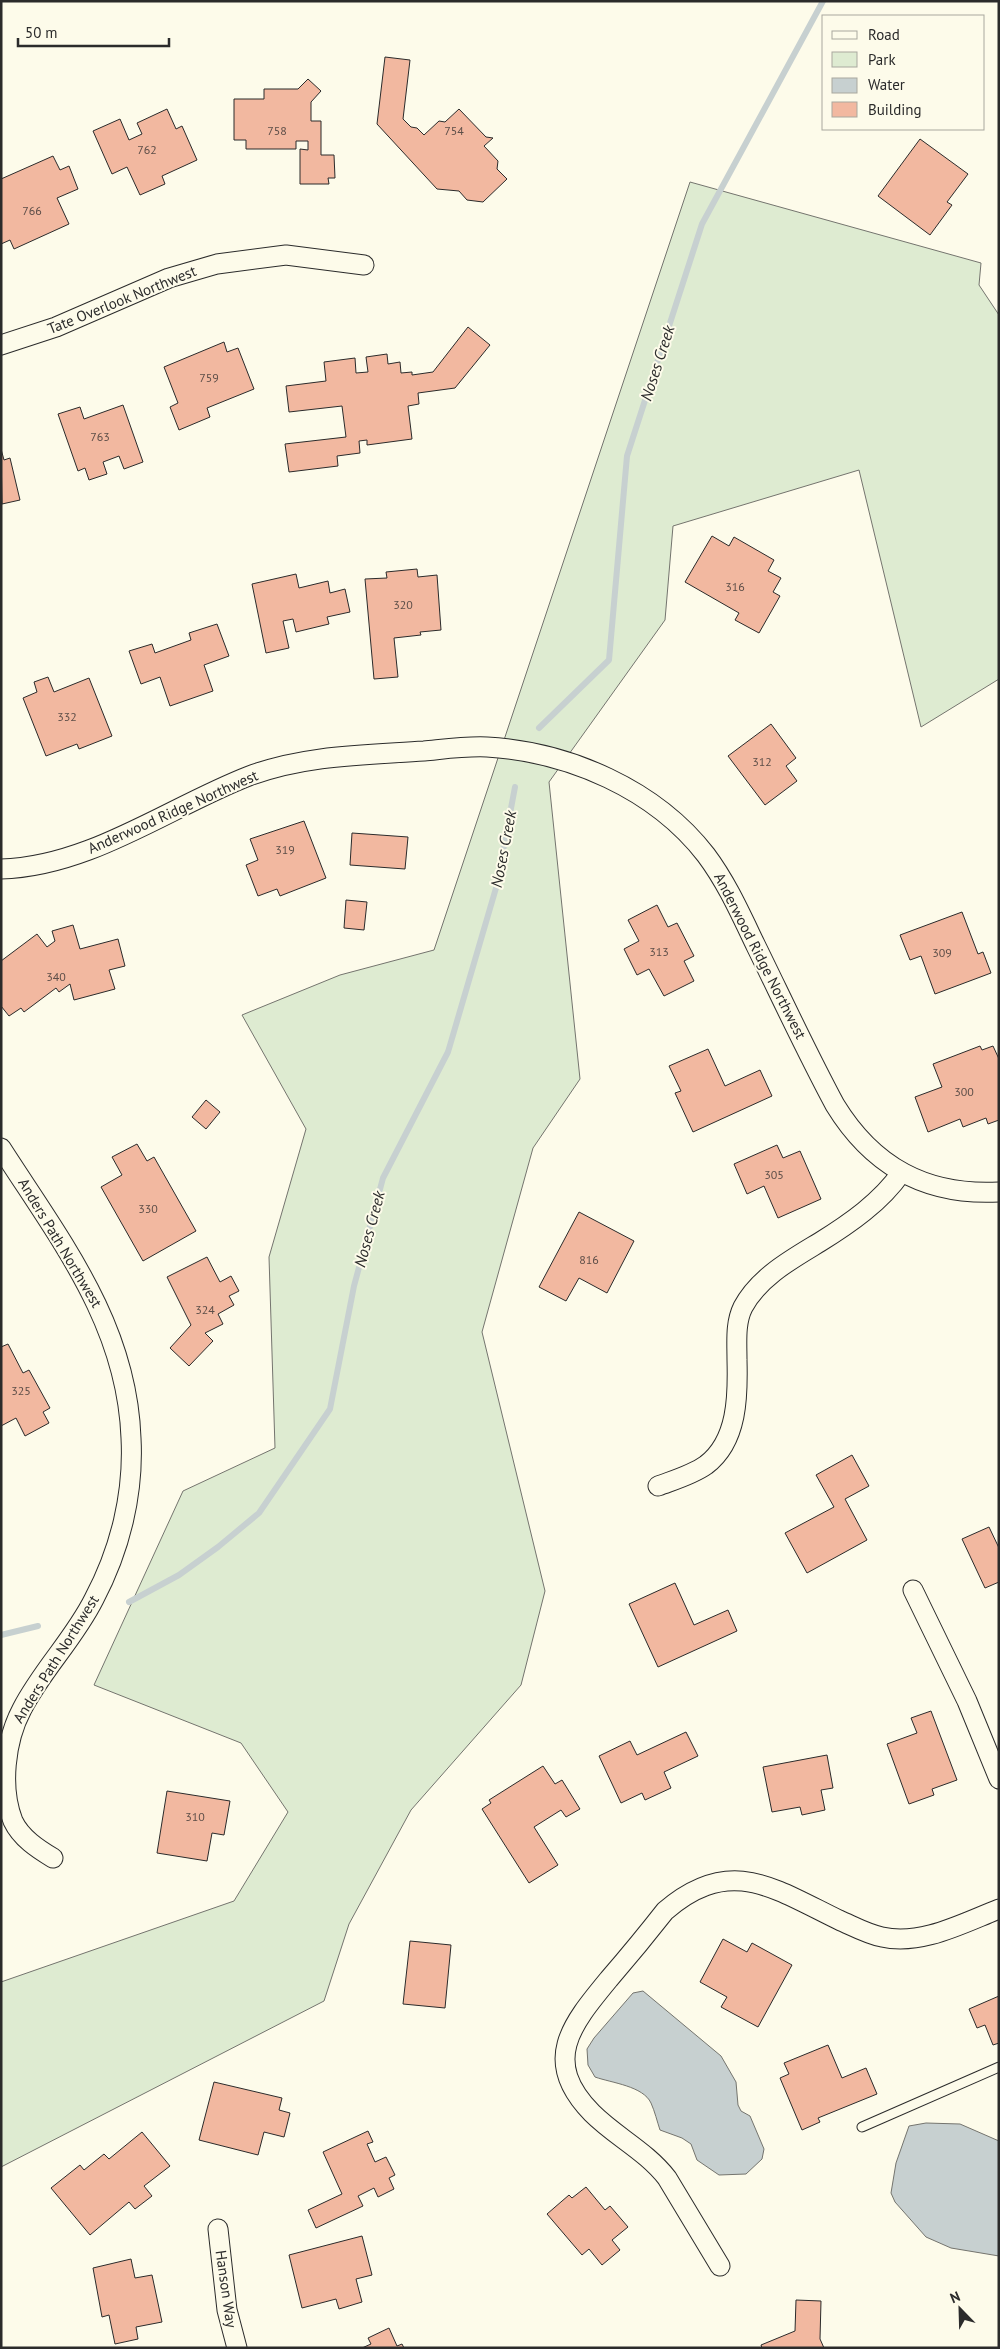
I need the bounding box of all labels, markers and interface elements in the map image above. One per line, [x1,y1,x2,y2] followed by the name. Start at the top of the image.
[18,15,169,47] scale bar
[822,15,985,130] legend
[25,23,58,42] text: 50 m
[868,25,900,44] text: Road
[868,50,896,69] text: Park
[868,75,905,94] text: Water
[868,100,922,119] text: Building
[267,123,287,138] house number: 758
[444,123,464,138] house number: 754
[137,142,157,157] house number: 762
[22,203,42,218] house number: 766
[45,261,199,338] street label: Tate Overlook Northwest
[635,322,679,403] water label: Noses Creek
[199,370,219,385] house number: 759
[90,429,110,444] house number: 763
[725,579,745,594] house number: 316
[393,597,413,612] house number: 320
[57,709,77,724] house number: 332
[752,754,772,769] house number: 312
[85,765,261,858] street label: Anderwood Ridge Northwest
[486,808,520,889] water label: Noses Creek
[275,842,295,857] house number: 319
[710,869,811,1042] street label: Anderwood Ridge Northwest
[649,944,669,959] house number: 313
[932,945,952,960] house number: 309
[46,969,66,984] house number: 340
[954,1084,974,1099] house number: 300
[764,1167,784,1182] house number: 305
[14,1175,107,1311] street label: Anders Path Northwest
[349,1188,389,1269] water label: Noses Creek
[138,1201,158,1216] house number: 330
[579,1252,599,1267] house number: 816
[195,1302,215,1317] house number: 324
[11,1383,31,1398] house number: 325
[8,1591,103,1726] street label: Anders Path Northwest
[185,1809,205,1824] house number: 310
[212,2249,241,2329] street label: Hanson Way
[935,2284,985,2334] north arrow
[947,2287,963,2307] text: N

